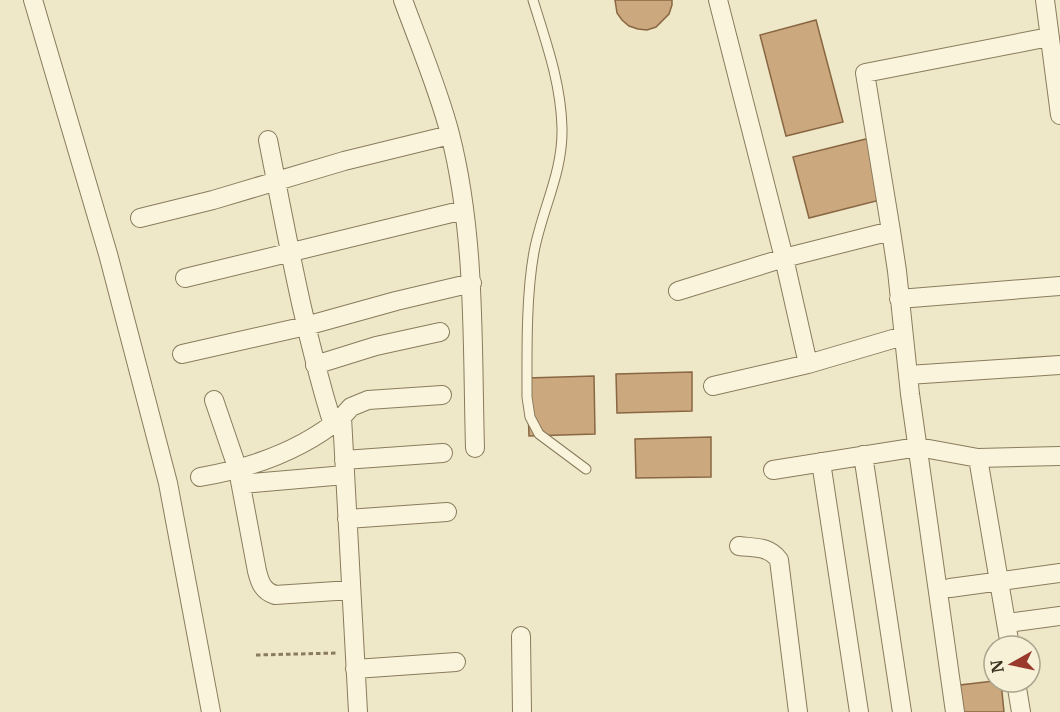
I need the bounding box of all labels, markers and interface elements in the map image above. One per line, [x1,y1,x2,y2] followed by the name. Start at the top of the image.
[982,634,1042,694] north arrow
[986,658,1008,674] text: N

